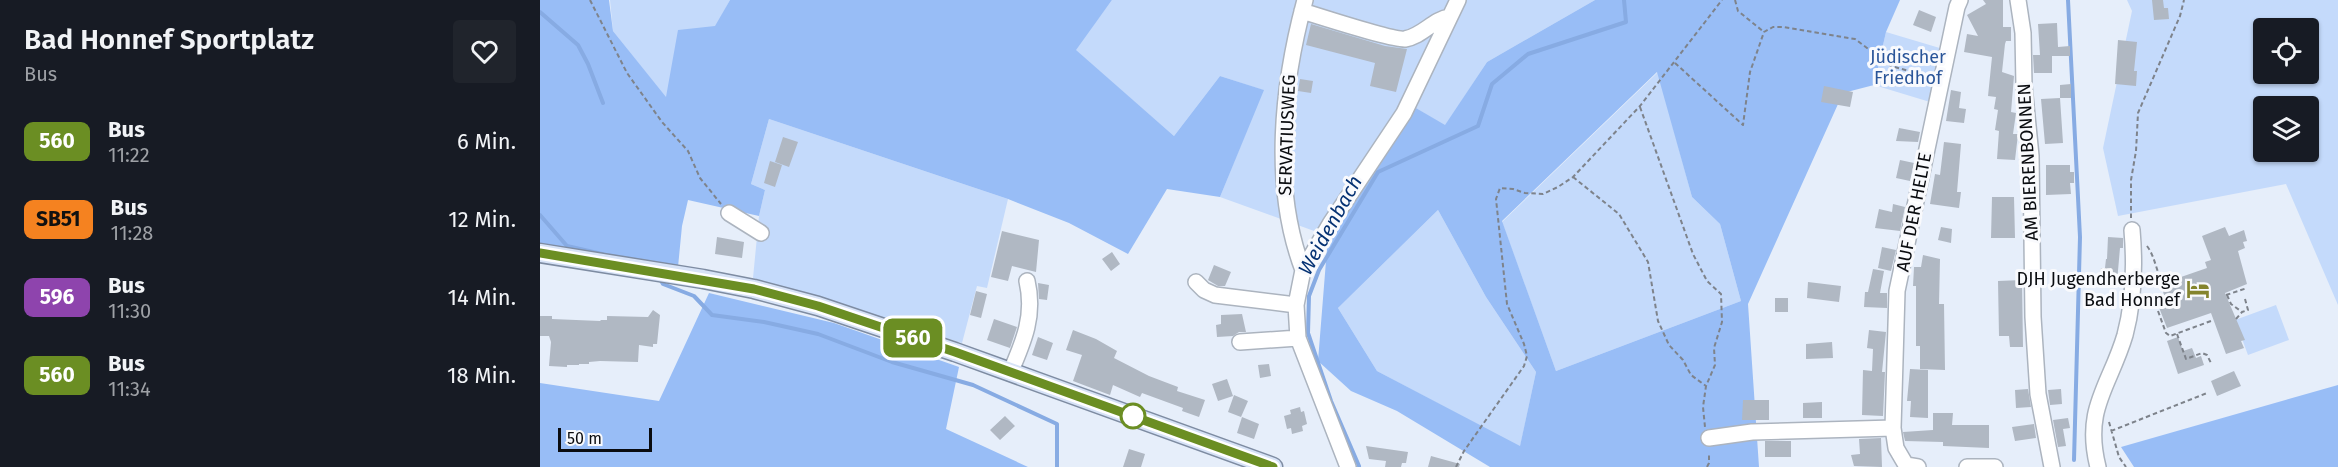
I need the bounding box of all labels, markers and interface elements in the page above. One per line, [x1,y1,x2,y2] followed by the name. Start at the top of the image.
[2253,18,2319,162] map controls
[2253,18,2319,84] button: locate
[453,20,516,83] button: heart
[24,23,314,56] text: Bad Honnef Sportplatz
[1870,46,1946,89] park label: Jüdischer Friedhof
[24,62,57,86] text: Bus
[1274,74,1300,196] street label: SERVATIUSWEG
[2013,83,2043,241] street label: AM BIERENBONNEN
[2253,96,2319,162] button: layers
[108,116,145,143] text: Bus
[39,128,75,154] text: 560
[457,128,516,155] text: 6 Min.
[108,143,150,167] text: 11:22
[1892,151,1936,273] street label: AUF DER HELTE
[1293,171,1367,279] water label: Weidenbach
[111,194,147,221] text: Bus
[36,206,81,232] text: SB51
[448,206,516,233] text: 12 Min.
[111,221,153,245] text: 11:28
[2017,268,2182,311] place label: DJH Jugendherberge Bad Honnef
[108,272,145,299] text: Bus
[2185,276,2211,302] hotel icon: DJH Jugendherberge Bad Honnef
[40,284,74,310] text: 596
[447,284,516,311] text: 14 Min.
[108,299,151,323] text: 11:30
[878,318,947,358] line badge: 560
[895,325,931,351] text: 560
[108,350,145,377] text: Bus
[39,362,75,388] text: 560
[447,362,516,389] text: 18 Min.
[108,377,151,401] text: 11:34
[1120,403,1146,429] unlabelled marker
[558,425,652,452] scale bar
[567,429,602,448] text: 50 m

